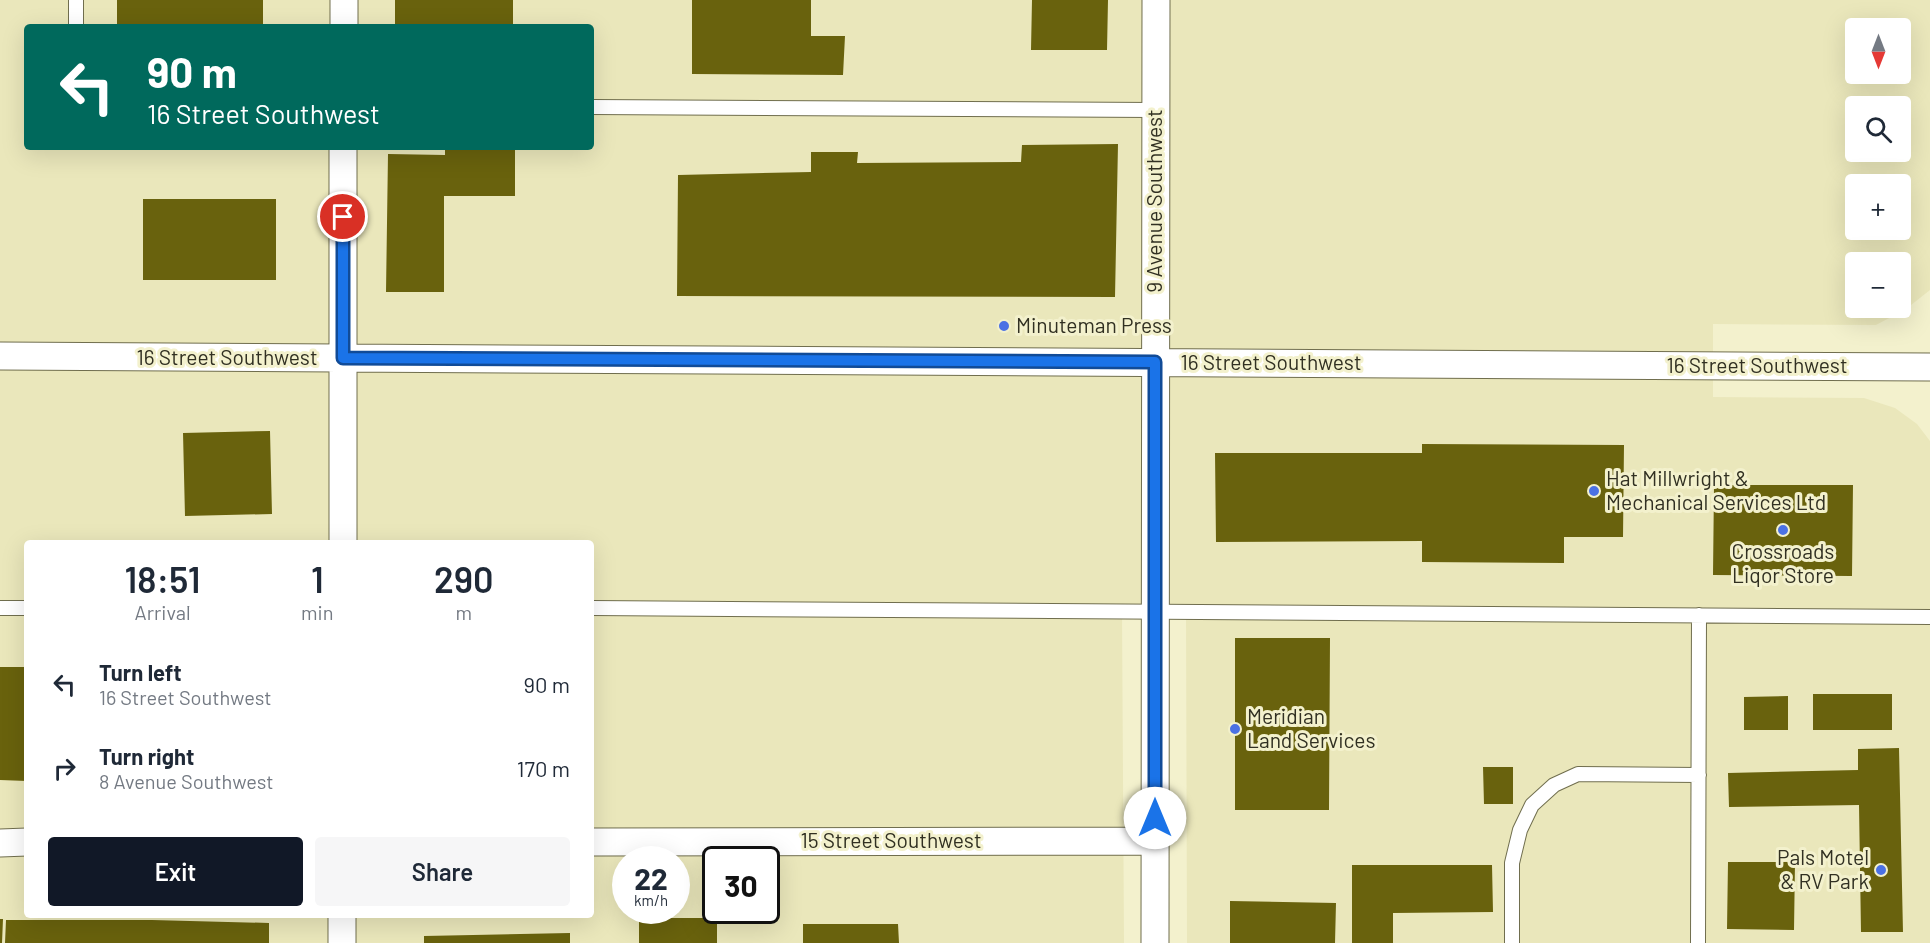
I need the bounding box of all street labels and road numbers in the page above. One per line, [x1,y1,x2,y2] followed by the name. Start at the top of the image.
[1141,109,1166,293] street label: 9 Avenue Southwest
[136,344,318,369] street label: 16 Street Southwest
[1180,349,1362,374] street label: 16 Street Southwest
[1666,352,1848,377] street label: 16 Street Southwest
[800,827,982,852] street label: 15 Street Southwest

